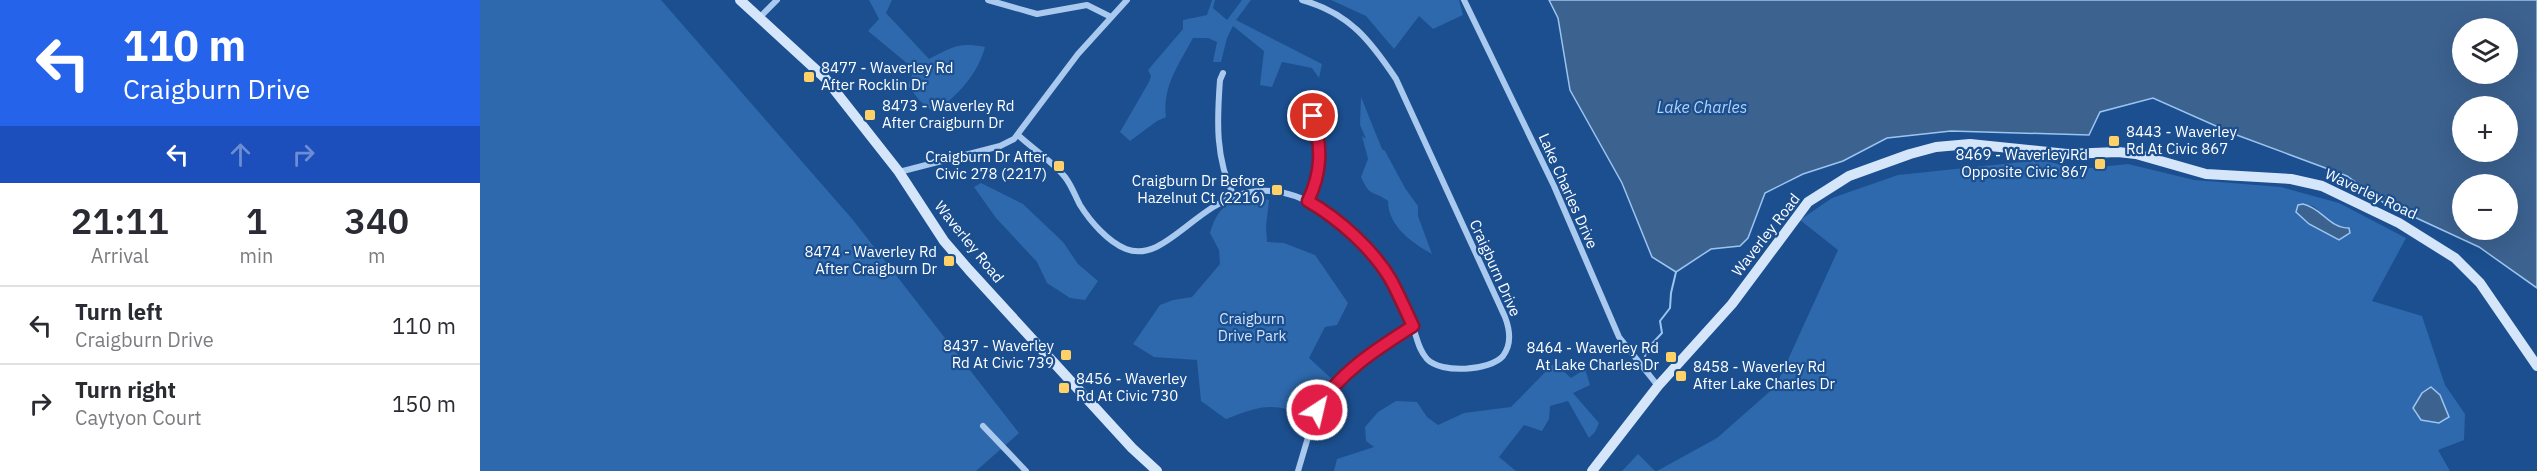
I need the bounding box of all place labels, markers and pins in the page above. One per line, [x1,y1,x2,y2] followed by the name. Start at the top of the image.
[821,58,954,94] place label: 8477 - Waverley Rd After Rocklin Dr
[802,70,816,84] marker: 8477 - Waverley Rd After Rocklin Dr
[1287,90,1338,141] pin
[882,96,1015,132] place label: 8473 - Waverley Rd After Craigburn Dr
[863,108,877,122] marker: 8473 - Waverley Rd After Craigburn Dr
[2126,122,2237,158] place label: 8443 - Waverley Rd At Civic 867
[2107,134,2121,148] marker: 8443 - Waverley Rd At Civic 867
[1955,145,2088,181] place label: 8469 - Waverley Rd Opposite Civic 867
[925,147,1047,183] place label: Craigburn Dr After Civic 278 (2217)
[2093,157,2107,171] marker: 8469 - Waverley Rd Opposite Civic 867
[1052,159,1066,173] marker: Craigburn Dr After Civic 278 (2217)
[1132,171,1265,207] place label: Craigburn Dr Before Hazelnut Ct (2216)
[1270,183,1284,197] marker: Craigburn Dr Before Hazelnut Ct (2216)
[804,242,937,278] place label: 8474 - Waverley Rd After Craigburn Dr
[942,254,956,268] marker: 8474 - Waverley Rd After Craigburn Dr
[943,336,1055,372] place label: 8437 - Waverley Rd At Civic 739
[1526,338,1659,374] place label: 8464 - Waverley Rd At Lake Charles Dr
[1059,348,1073,362] marker: 8437 - Waverley Rd At Civic 739
[1664,350,1678,364] marker: 8464 - Waverley Rd At Lake Charles Dr
[1693,357,1835,393] place label: 8458 - Waverley Rd After Lake Charles Dr
[1076,369,1187,405] place label: 8456 - Waverley Rd At Civic 730
[1674,369,1688,383] marker: 8458 - Waverley Rd After Lake Charles Dr
[1057,381,1071,395] marker: 8456 - Waverley Rd At Civic 730

